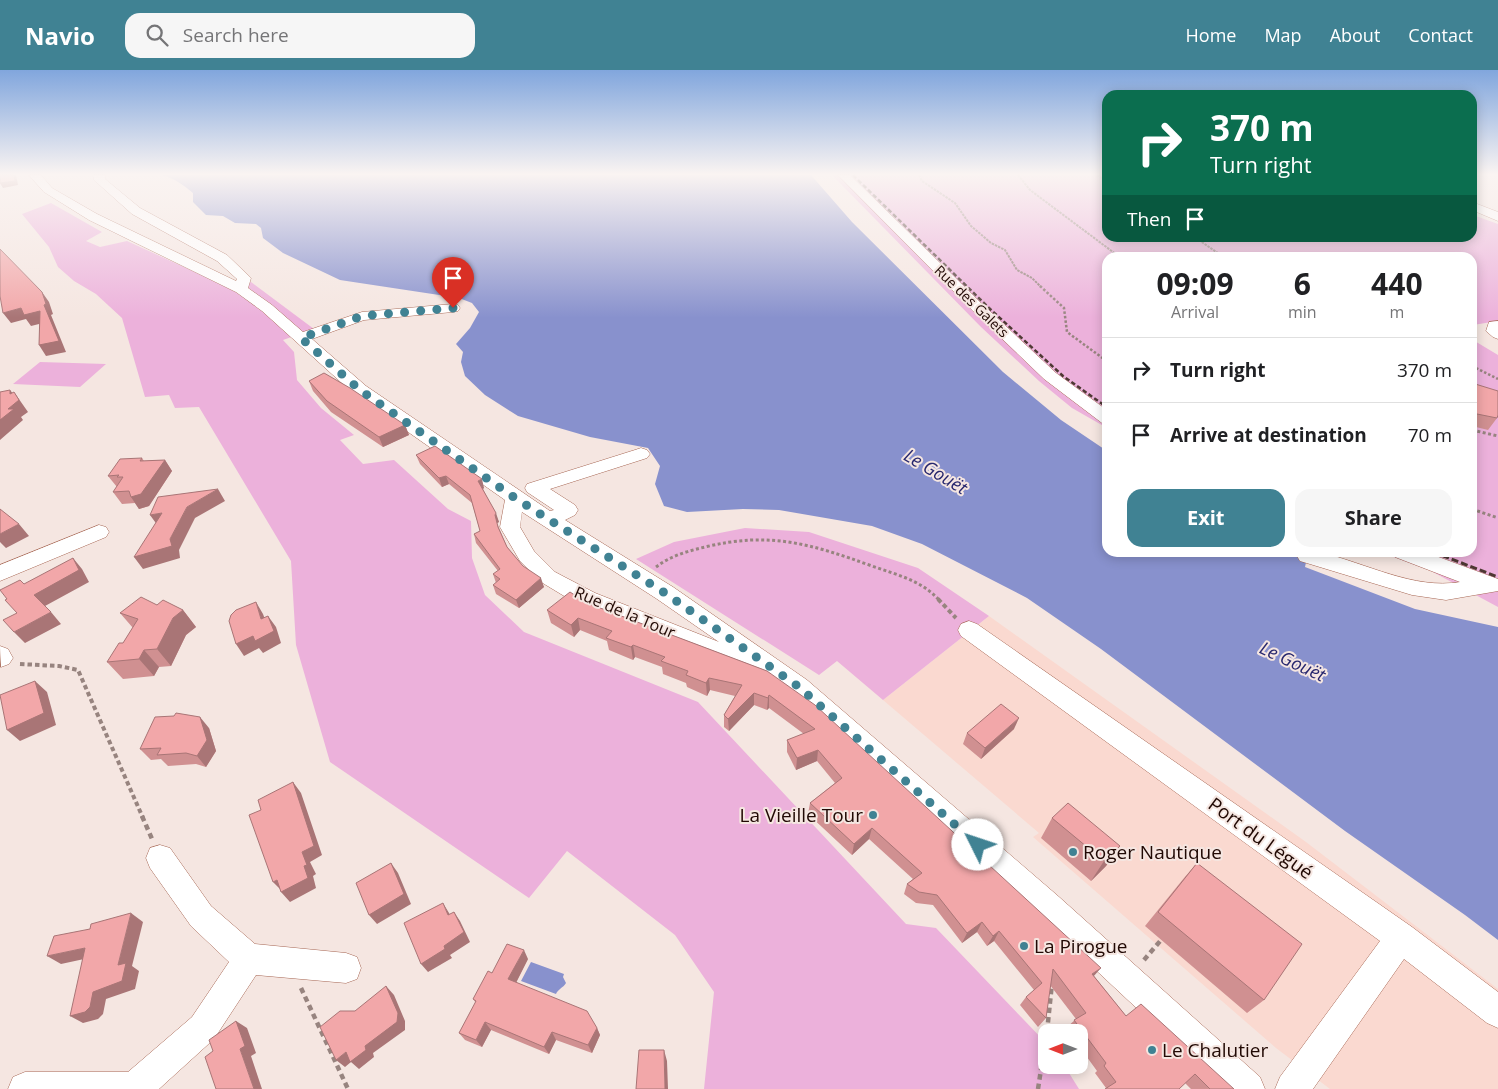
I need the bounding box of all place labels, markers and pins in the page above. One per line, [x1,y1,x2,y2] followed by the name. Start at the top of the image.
[432,257,474,308] pin
[739,802,863,828] place label: La Vieille Tour
[867,809,879,821] marker: La Vieille Tour
[1083,839,1222,865] place label: Roger Nautique
[1067,846,1079,858] marker: Roger Nautique
[1034,933,1127,959] place label: La Pirogue
[1018,940,1030,952] marker: La Pirogue
[1162,1037,1268,1063] place label: Le Chalutier
[1146,1044,1158,1056] marker: Le Chalutier

